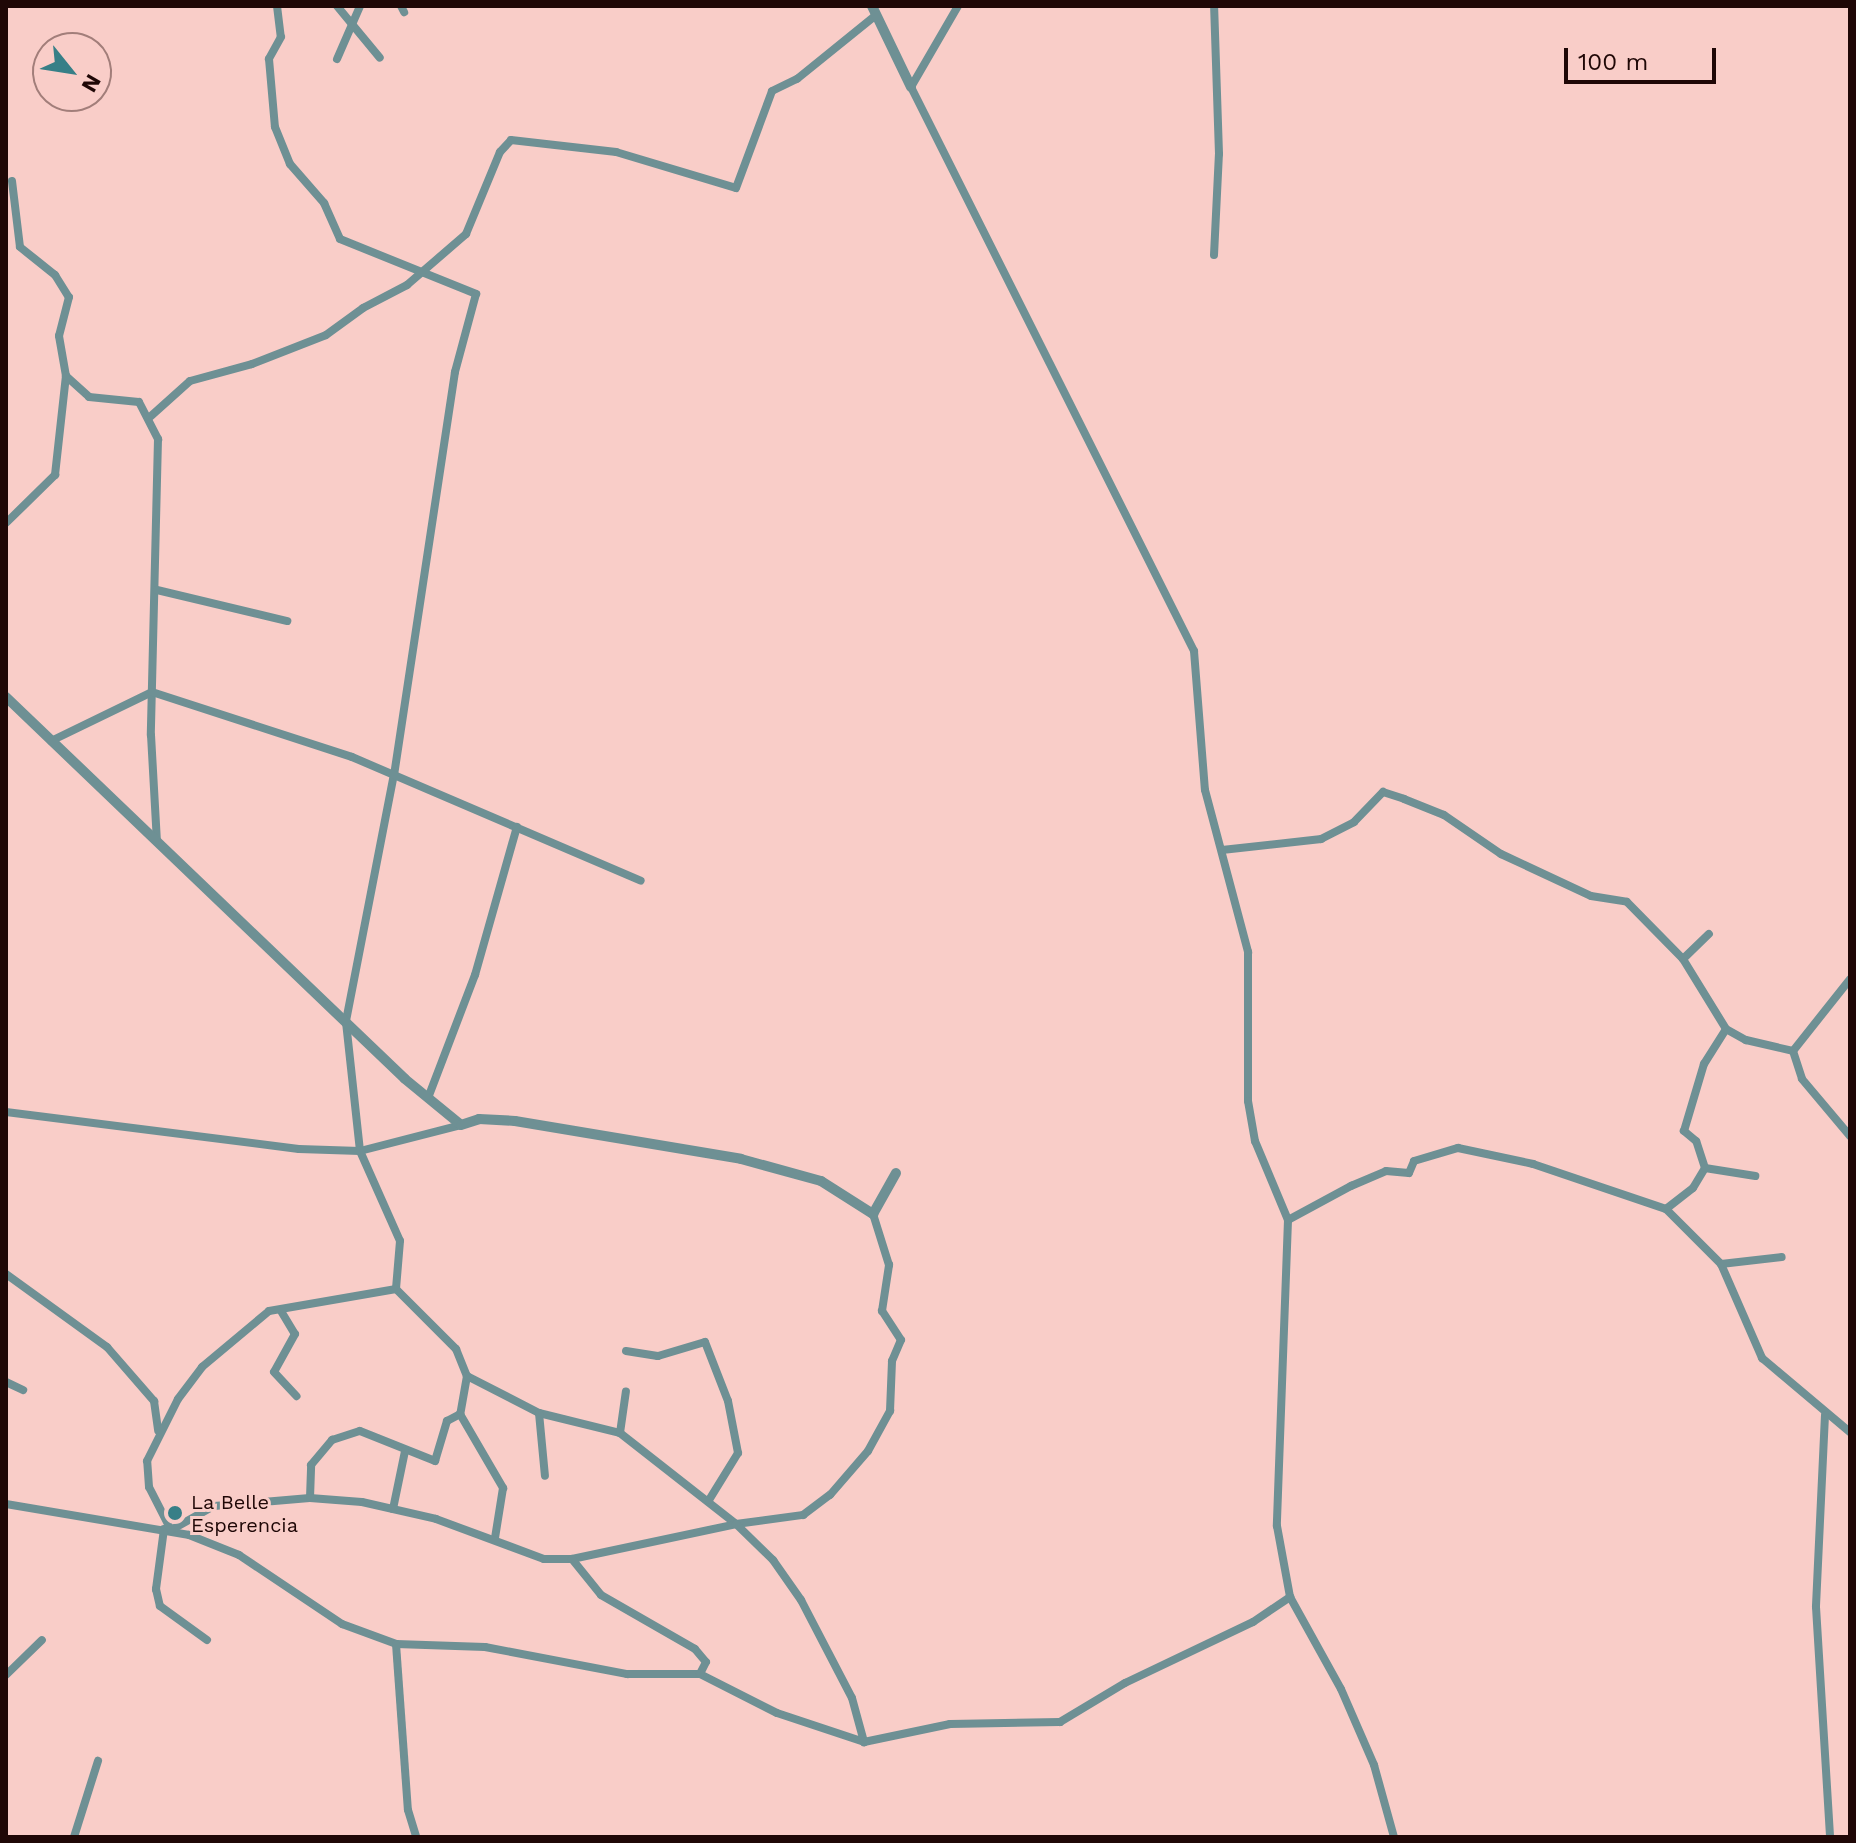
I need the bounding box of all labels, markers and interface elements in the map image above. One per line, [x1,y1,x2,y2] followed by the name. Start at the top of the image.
[32,32,112,112] north arrow
[1568,32,1720,82] scale bar
[1578,48,1648,76] text: 100 m
[77,70,106,97] text: N
[191,1490,298,1537] place label: La Belle Esperencia
[166,1504,184,1522] marker: La Belle Esperencia

